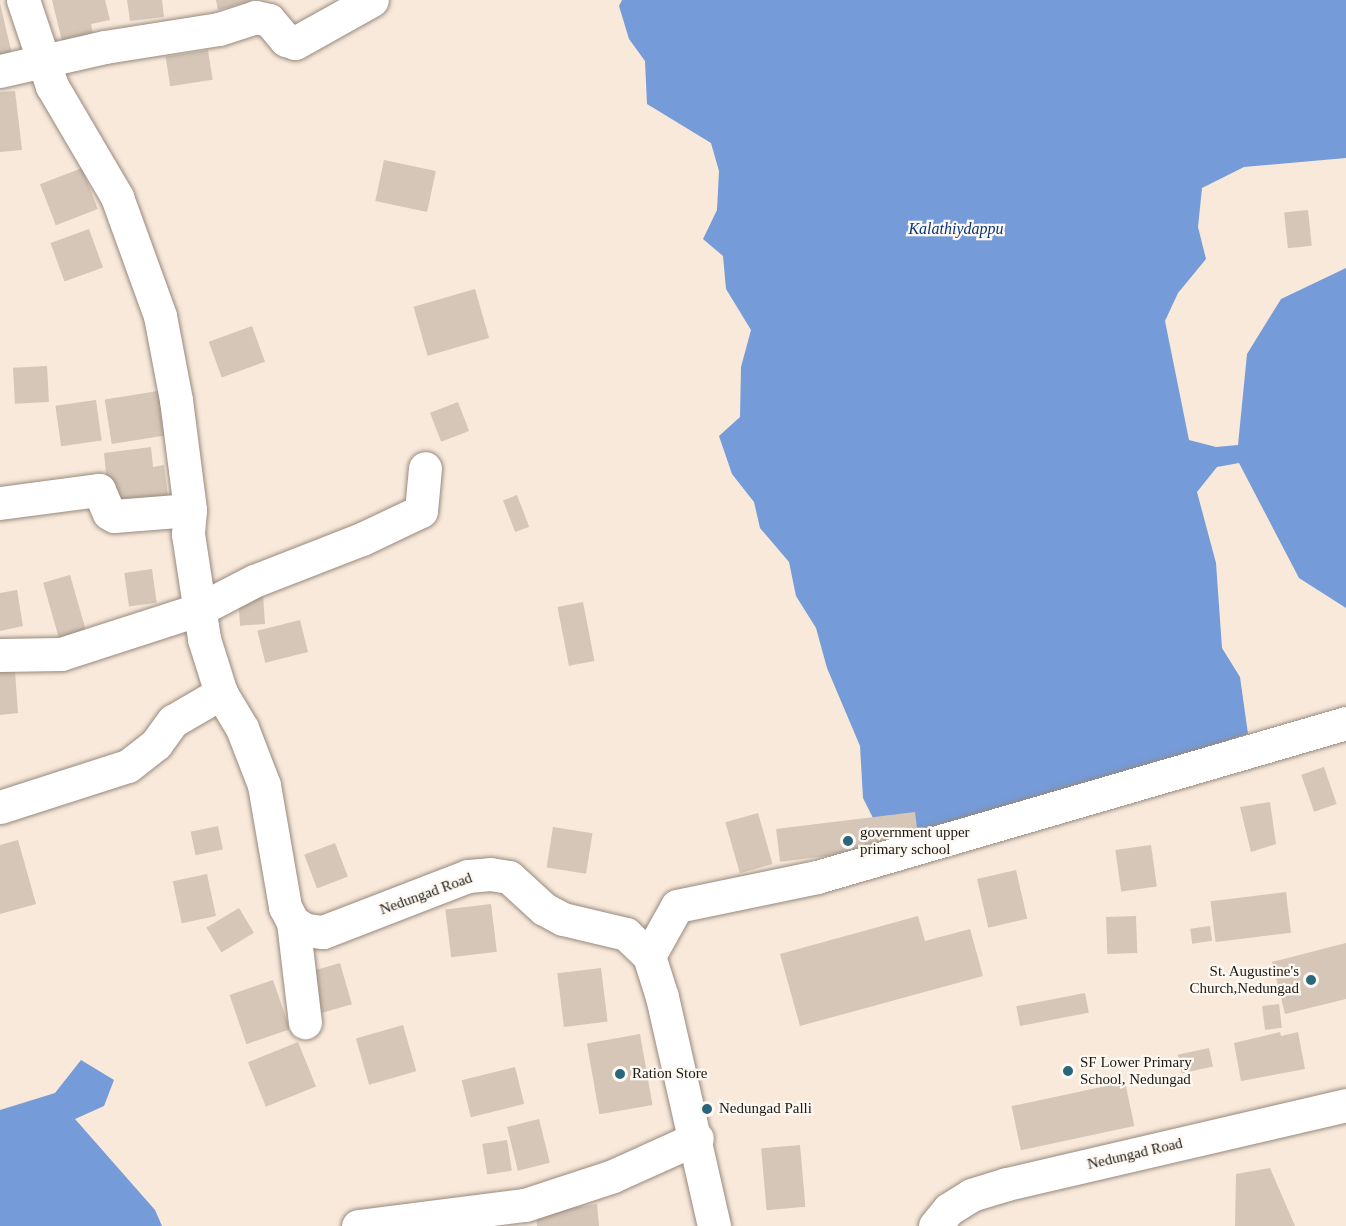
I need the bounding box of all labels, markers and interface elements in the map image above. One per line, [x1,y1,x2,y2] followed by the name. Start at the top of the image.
[908,219,1004,239] water label: Kalathiydappu
[860,823,970,858] place label: government upper primary school
[841,834,855,848] marker: government upper primary school
[377,869,475,919] street label: Nedungad Road
[1189,962,1299,997] place label: St. Augustine's Church,Nedungad
[1304,973,1318,987] marker: St. Augustine's Church,Nedungad
[1080,1053,1192,1088] place label: SF Lower Primary School, Nedungad
[1061,1064,1075,1078] marker: SF Lower Primary School, Nedungad
[632,1065,707,1083] place label: Ration Store
[613,1067,627,1081] marker: Ration Store
[719,1100,812,1118] place label: Nedungad Palli
[700,1102,714,1116] marker: Nedungad Palli
[1086,1134,1184,1174] street label: Nedungad Road

